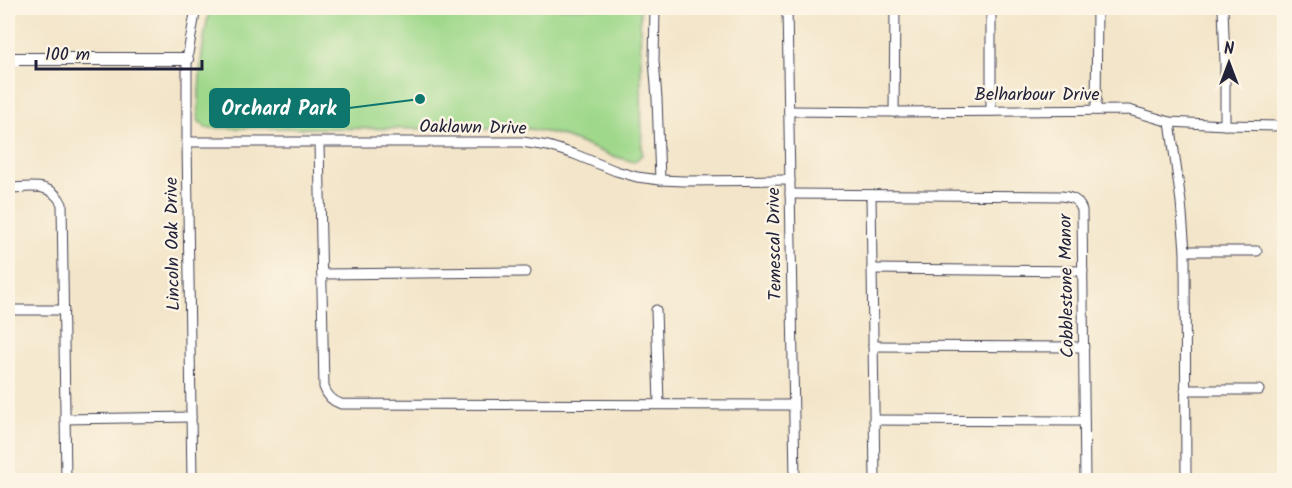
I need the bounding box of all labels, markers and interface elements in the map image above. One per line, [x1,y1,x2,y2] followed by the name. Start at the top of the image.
[36,33,202,71] scale bar
[1199,33,1259,93] north arrow
[1224,37,1234,62] text: N
[45,41,90,70] text: 100 m
[974,81,1100,110] street label: Belharbour Drive
[210,89,349,127] callout: Orchard Park
[222,94,338,126] text: Orchard Park
[419,113,527,144] street label: Oaklawn Drive
[158,177,189,311] street label: Lincoln Oak Drive
[760,187,791,301] street label: Temescal Drive
[1052,212,1083,358] street label: Cobblestone Manor

